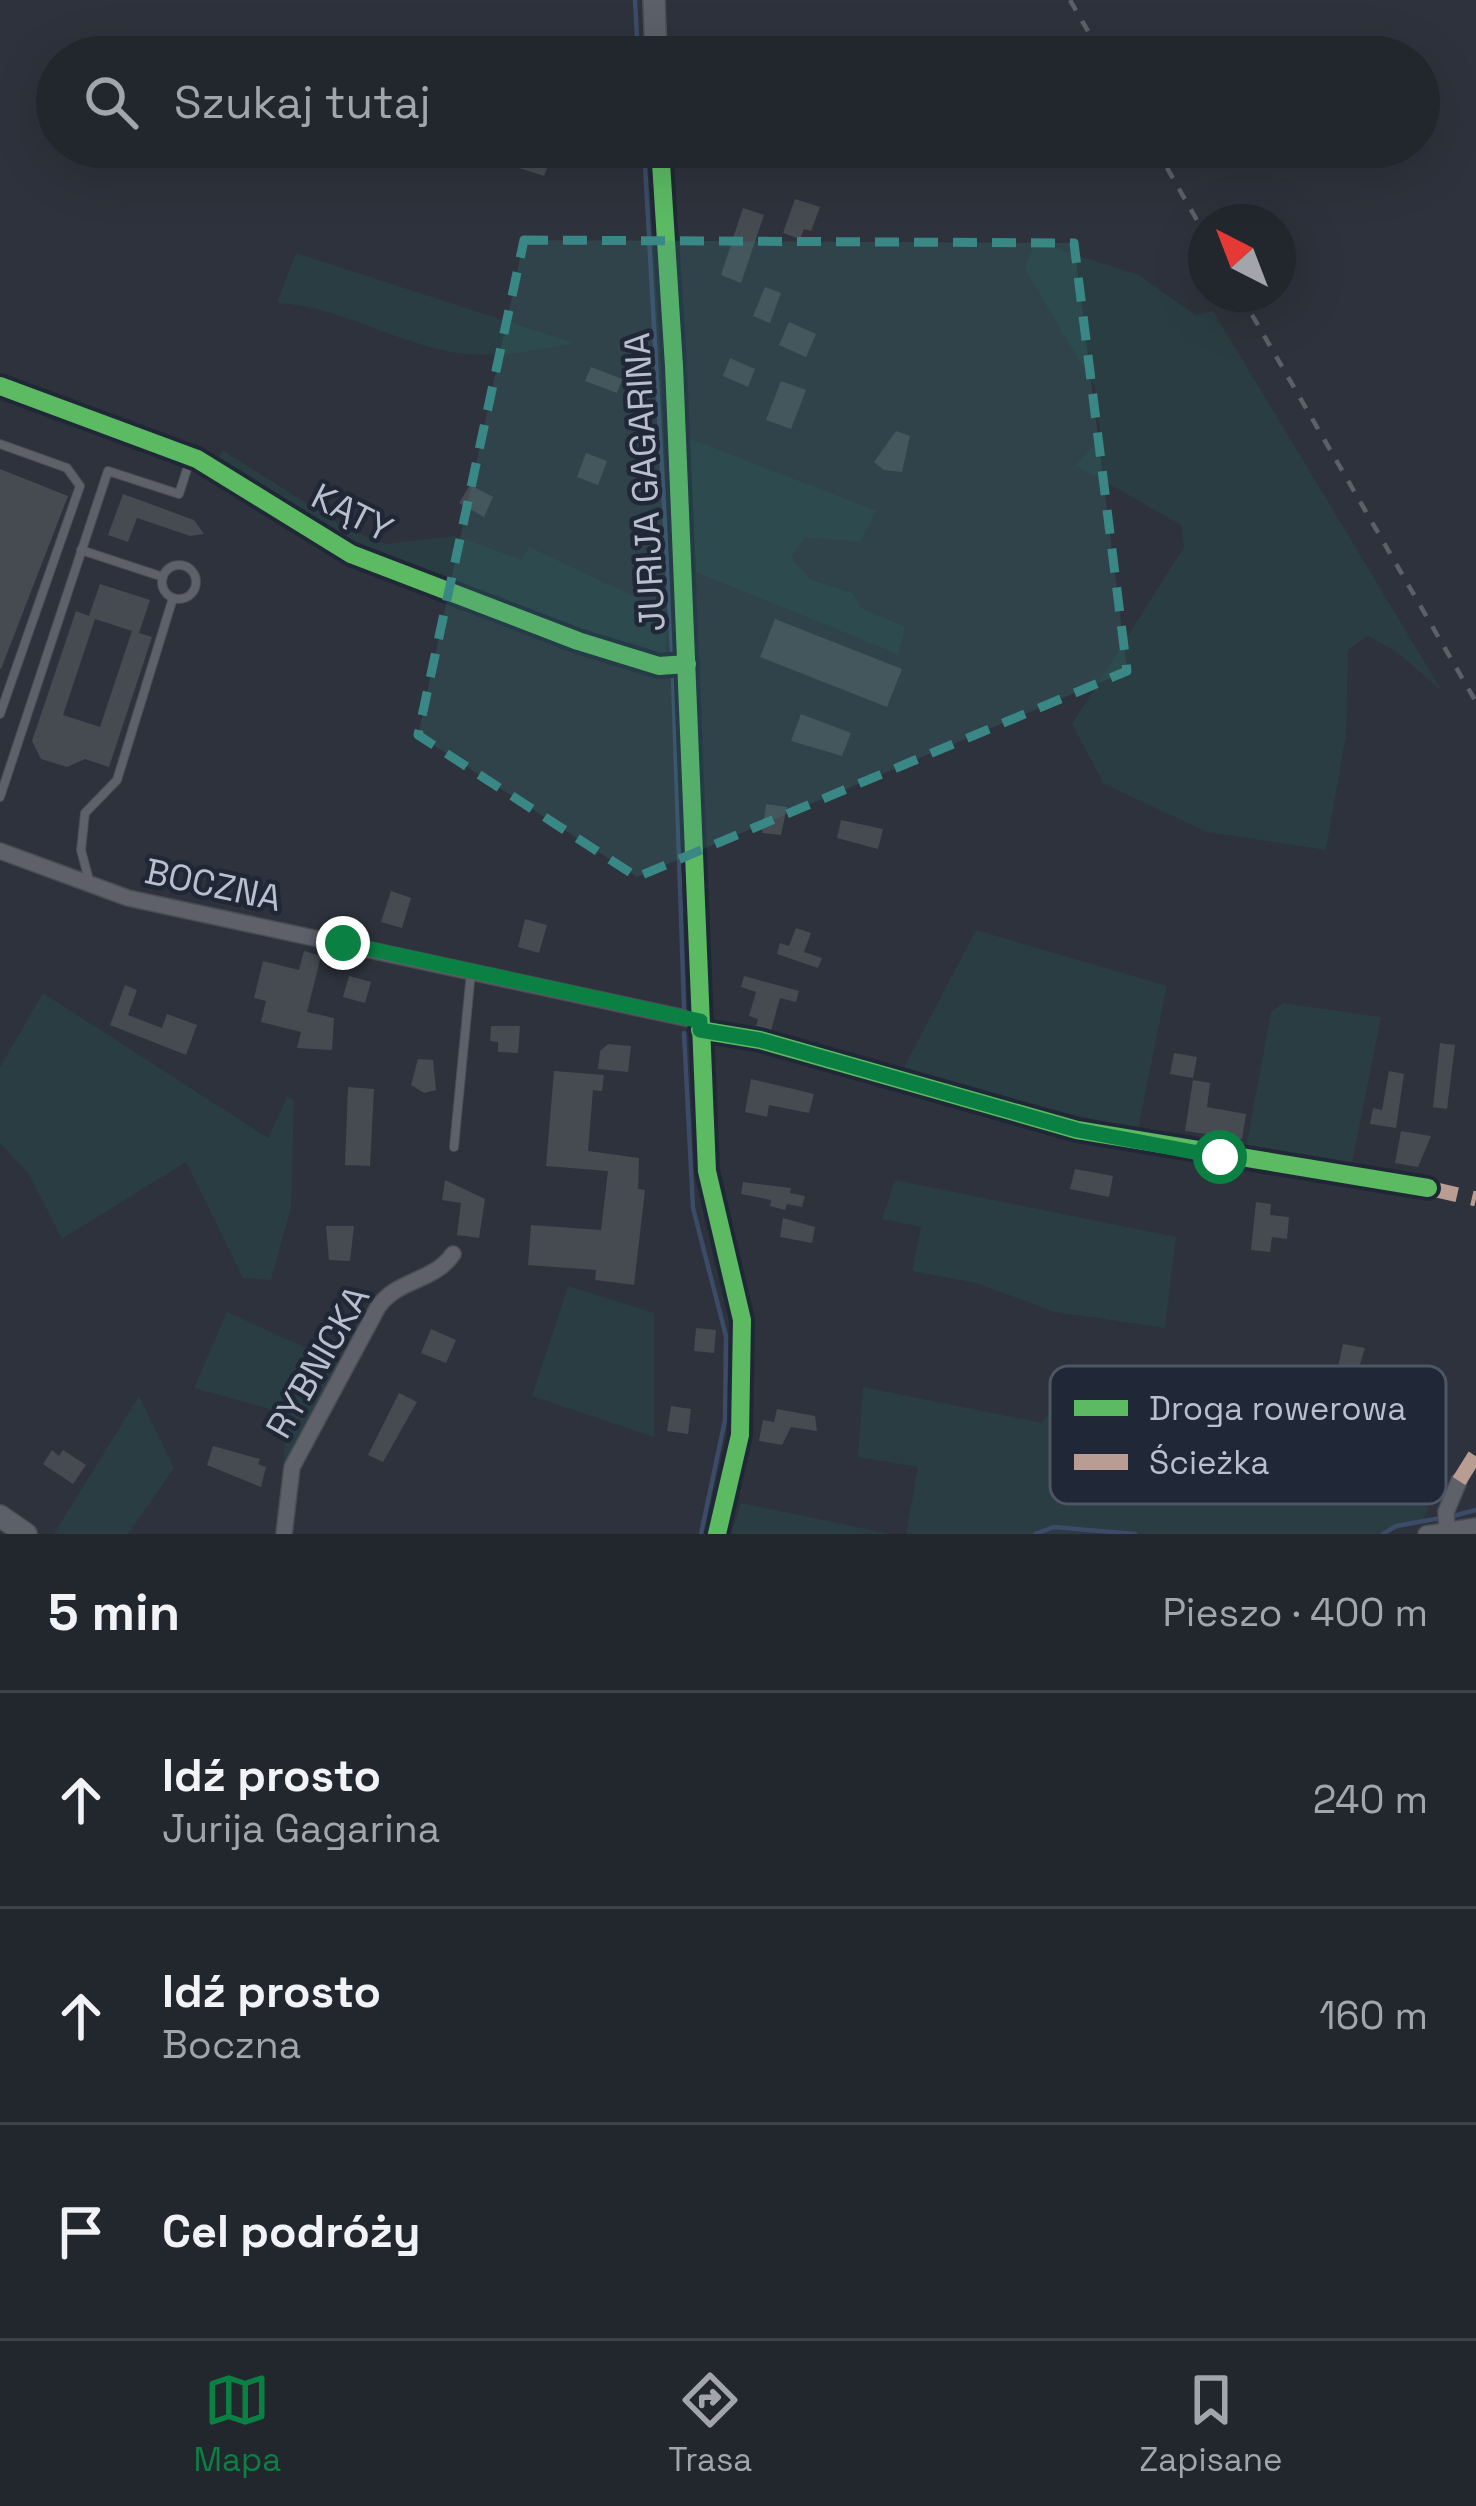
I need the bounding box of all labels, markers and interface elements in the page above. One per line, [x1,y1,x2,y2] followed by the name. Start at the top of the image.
[36,36,1440,168] search box
[78,69,144,135] icon: search
[174,74,431,131] text: Szukaj tutaj
[1188,204,1296,312] north arrow
[614,331,676,633] street label: JURIJA GAGARINA
[304,473,400,553] street label: KĄTY
[141,848,285,922] street label: BOCZNA
[316,916,370,970] route end
[1193,1130,1247,1184] route start
[256,1278,380,1446] street label: RYBNICKA
[1050,1366,1446,1504] legend
[1149,1388,1406,1430] text: Droga rowerowa
[1149,1442,1270,1484] text: Ścieżka
[48,1580,180,1645] text: 5 min
[1162,1588,1428,1637] text: Pieszo · 400 m
[162,1747,381,1804] text: Idź prosto
[48,1767,114,1833] icon: ahead
[1313,1775,1428,1824] text: 240 m
[162,1804,440,1853] text: Jurija Gagarina
[162,1963,381,2020] text: Idź prosto
[48,1983,114,2049] icon: ahead
[1319,1991,1428,2040] text: 160 m
[162,2020,301,2069] text: Boczna
[48,2199,114,2265] icon: arrive
[162,2203,421,2260] text: Cel podróży
[194,2367,281,2481] tab: Mapa
[668,2367,752,2481] tab: Trasa
[1139,2367,1282,2481] tab: Zapisane

